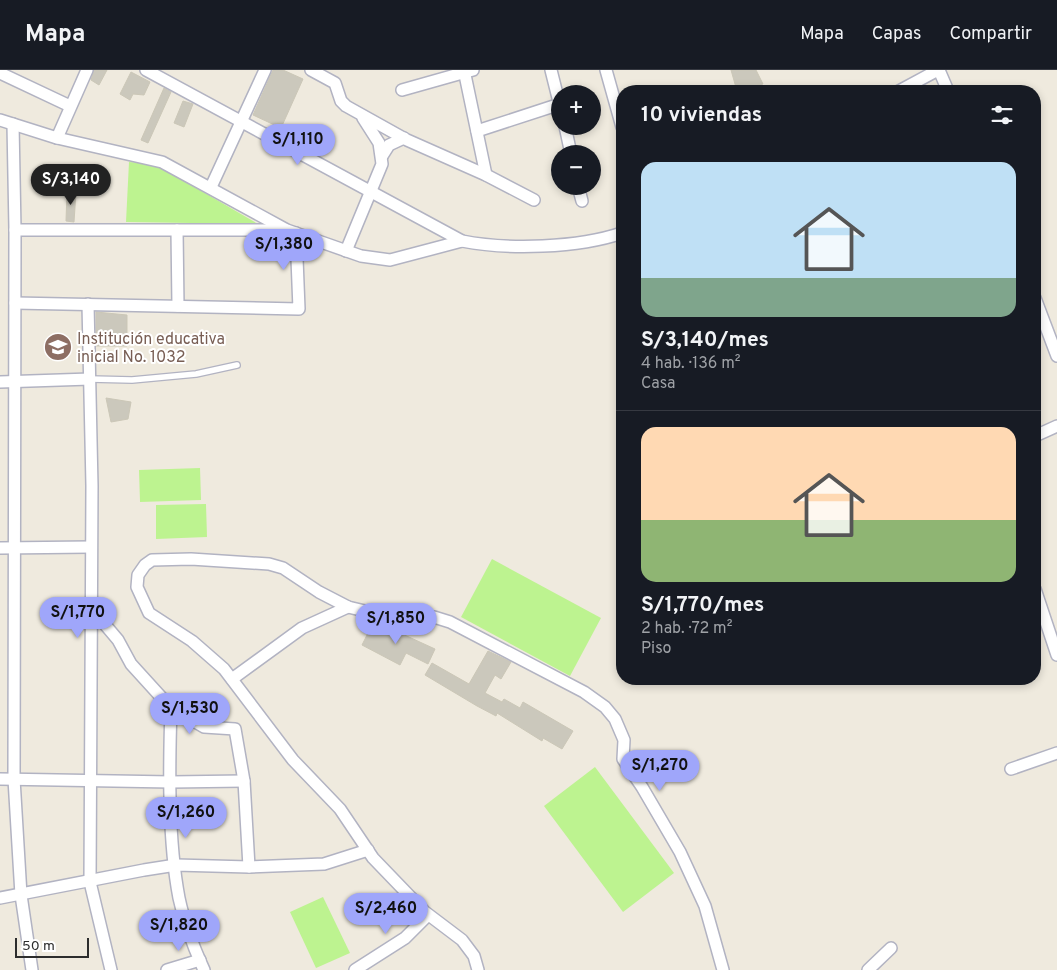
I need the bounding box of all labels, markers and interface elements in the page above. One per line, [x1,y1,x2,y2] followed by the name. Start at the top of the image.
[25,20,85,50] text: Mapa
[800,23,844,46] text: Mapa
[872,23,921,46] text: Capas
[949,23,1032,46] text: Compartir
[551,85,601,195] map controls
[551,85,601,135] button: +
[988,101,1016,129] icon: filters
[641,102,762,129] text: 10 viviendas
[252,124,344,166] pin: S/1,110
[272,130,324,150] text: S/1,110
[551,145,601,195] button: −
[25,164,117,206] pin: S/3,140
[42,170,100,190] text: S/3,140
[784,194,874,284] icon: home
[238,228,330,271] pin: S/1,380
[255,235,313,255] text: S/1,380
[641,327,769,354] text: S/3,140/mes
[77,330,225,368] place label: Institución educativa inicial No. 1032
[43,332,73,362] school or university icon: Institución educativa inicial No. 1032
[641,354,740,374] text: 4 hab. · 136 m²
[641,374,676,394] text: Casa
[784,460,874,550] icon: home
[641,592,764,619] text: S/1,770/mes
[32,596,124,639] pin: S/1,770
[350,602,442,645] pin: S/1,850
[51,603,105,623] text: S/1,770
[367,609,425,629] text: S/1,850
[641,619,732,639] text: 2 hab. · 72 m²
[641,639,671,659] text: Piso
[144,692,236,735] pin: S/1,530
[161,699,219,719] text: S/1,530
[614,750,706,792] pin: S/1,270
[631,756,689,776] text: S/1,270
[140,796,232,839] pin: S/1,260
[157,803,215,823] text: S/1,260
[340,892,432,935] pin: S/2,460
[355,899,417,919] text: S/2,460
[133,910,225,952] pin: S/1,820
[150,916,208,936] text: S/1,820
[15,935,89,958] scale bar
[22,938,55,955] text: 50 m

